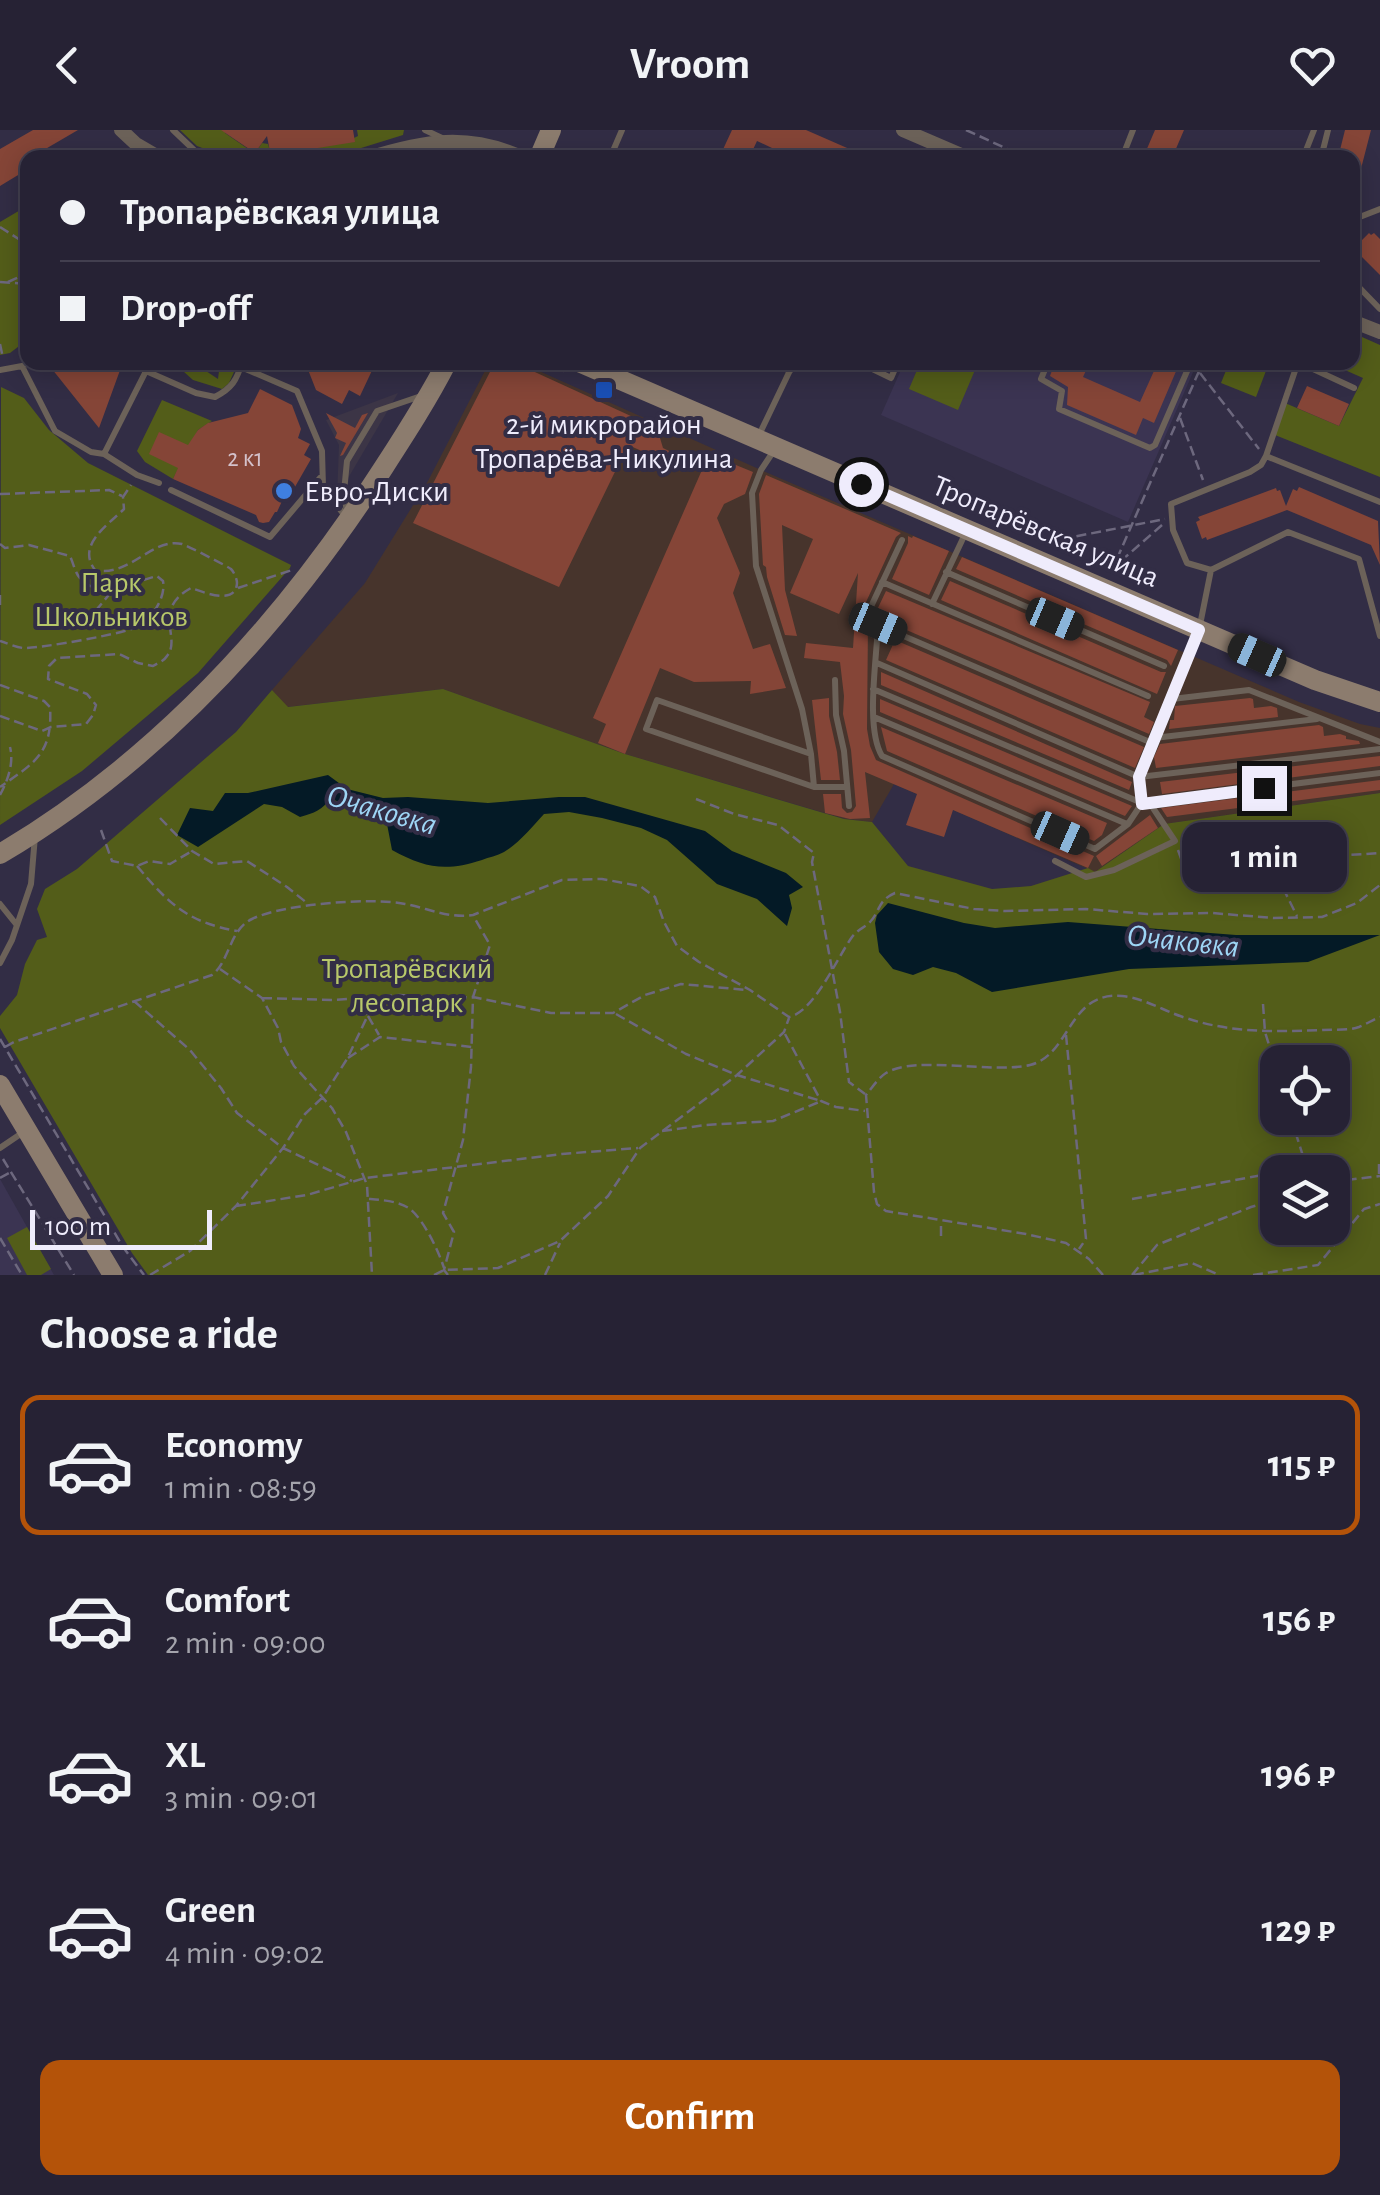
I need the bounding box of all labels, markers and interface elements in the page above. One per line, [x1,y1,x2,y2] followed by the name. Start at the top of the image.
[40,38,95,93] icon: back
[1285,38,1340,93] icon: heart
[630,42,750,87] text: Vroom
[120,194,440,232] text: Тропарёвская улица
[120,290,251,328] text: Drop-off
[593,379,615,401] marker: 2-й микрорайон Тропарёва-Никулина
[475,410,733,474] place label: 2-й микрорайон Тропарёва-Никулина
[227,446,263,471] house number: 2 к1
[839,462,884,507] route start
[928,471,1163,593] street label: Тропарёвская улица
[304,477,449,507] place label: Евро-Диски
[273,480,295,502] marker: Евро-Диски
[34,568,188,632] park label: Парк Школьников
[1022,593,1088,645] car
[845,598,911,650] car
[1223,629,1291,681] car
[1242,766,1287,811] route end
[323,779,440,841] water label: Очаковка
[1026,807,1094,859] car
[1182,823,1346,893] callout: 1 min
[1231,841,1298,873] text: 1 min
[1125,919,1241,963] water label: Очаковка
[321,954,493,1018] park label: Тропарёвский лесопарк
[1260,1045,1350,1245] map controls
[1260,1045,1350,1135] button: locate
[1260,1155,1350,1245] button: layers
[30,1205,212,1250] scale bar
[45,1213,111,1241] text: 100 m
[40,1312,278,1357] text: Choose a ride
[45,1420,135,1510] icon: car
[165,1427,303,1465] text: Economy
[1268,1446,1335,1484] text: 115 ₽
[165,1472,317,1504] text: 1 min · 08:59
[45,1575,135,1665] icon: car
[165,1582,290,1620] text: Comfort
[1263,1601,1335,1639] text: 156 ₽
[165,1627,326,1659] text: 2 min · 09:00
[45,1730,135,1820] icon: car
[165,1737,205,1775] text: XL
[1261,1756,1335,1794] text: 196 ₽
[165,1782,318,1814] text: 3 min · 09:01
[45,1885,135,1975] icon: car
[165,1892,256,1930] text: Green
[1262,1911,1335,1949] text: 129 ₽
[165,1937,324,1969] text: 4 min · 09:02
[40,2060,1340,2175] button: Confirm

